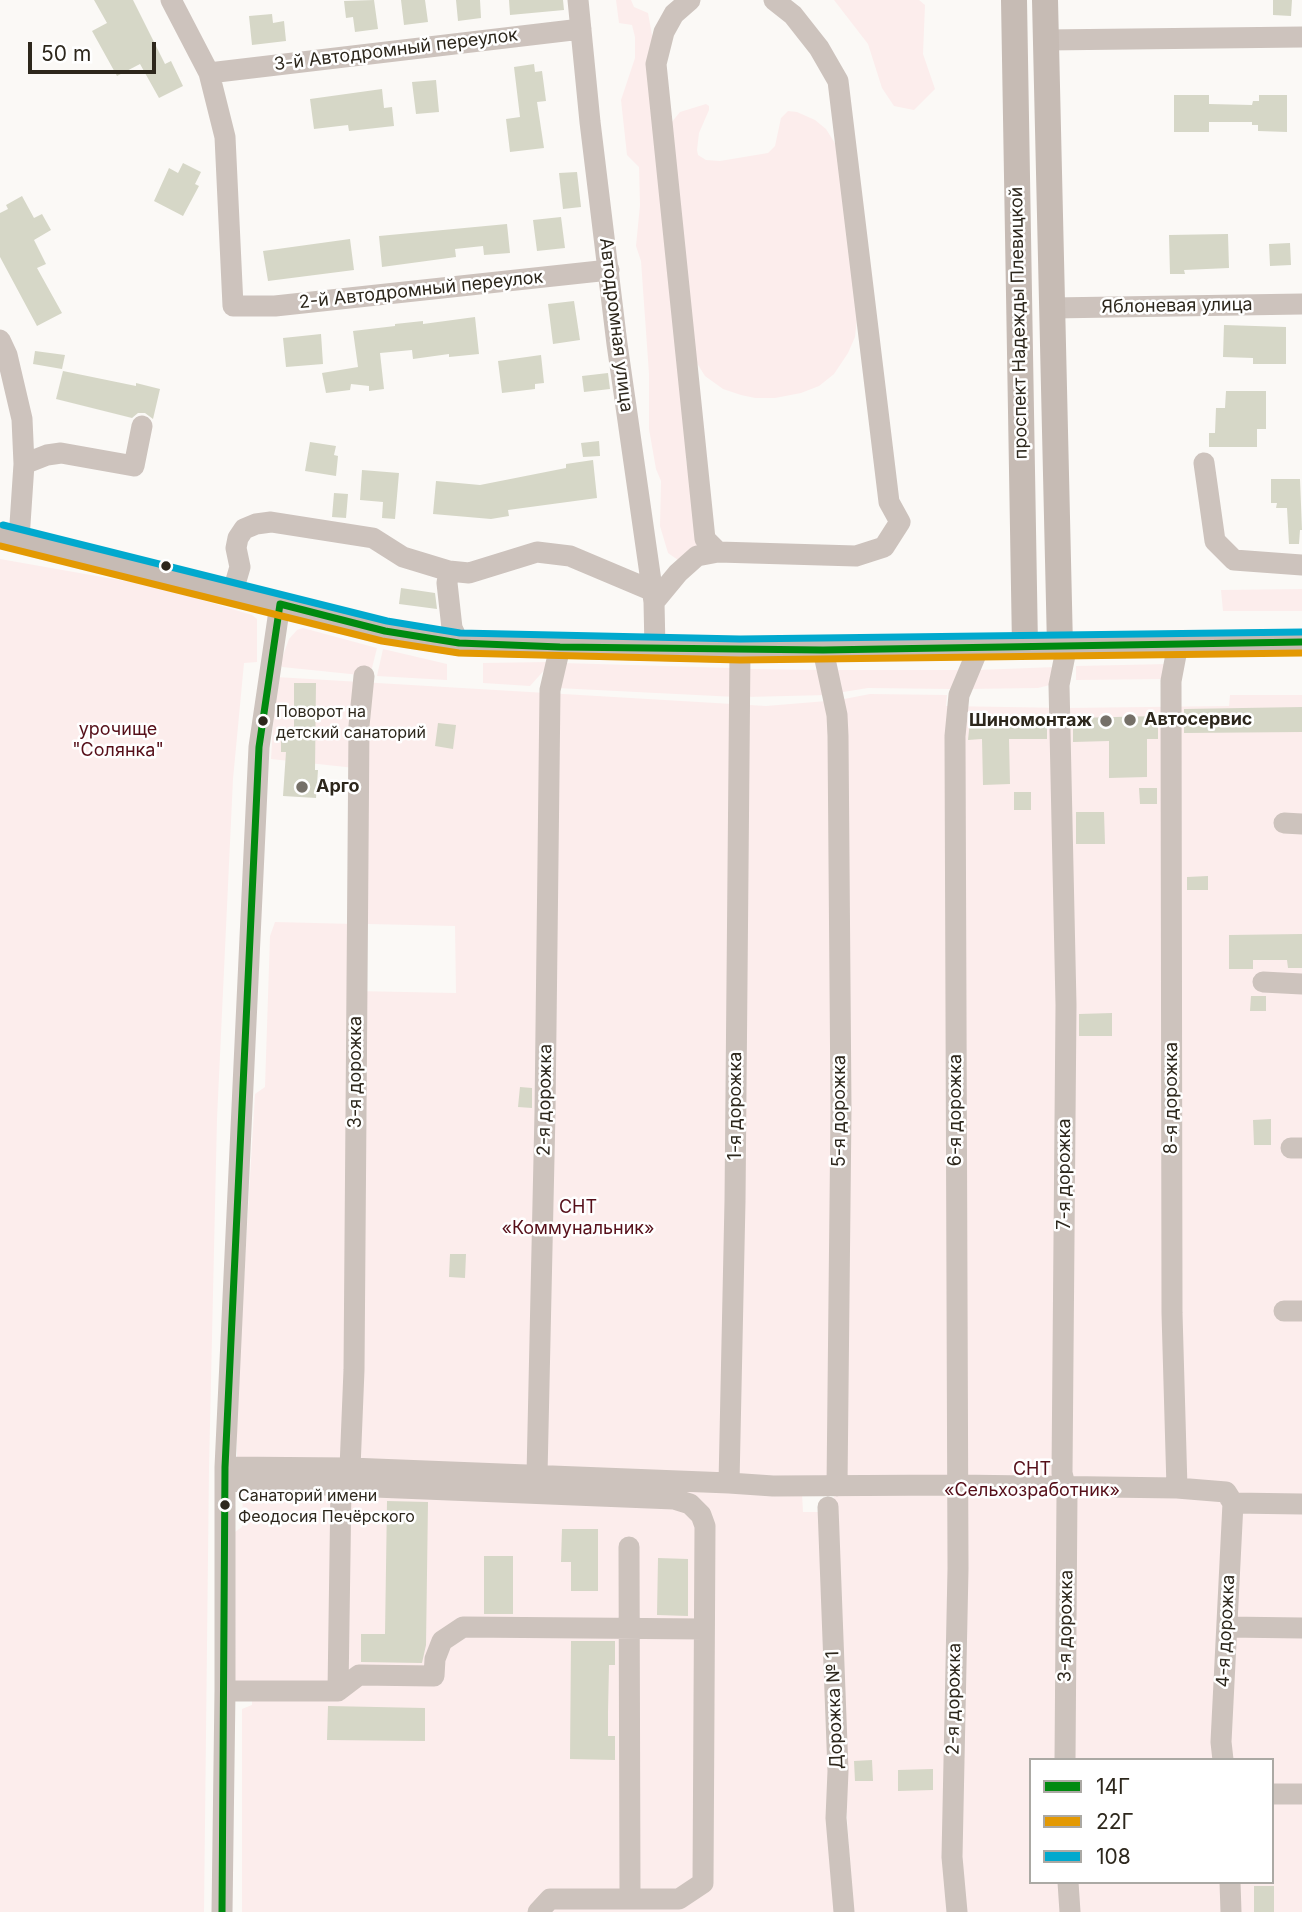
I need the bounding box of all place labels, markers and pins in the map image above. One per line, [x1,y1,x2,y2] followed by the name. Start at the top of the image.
[159,559,173,573] unlabelled marker
[276,702,426,740] place label: Поворот на детский санаторий
[1144,709,1252,731] place label: Автосервис
[969,710,1092,732] place label: Шиномонтаж
[1122,712,1138,728] marker: Автосервис
[1098,713,1114,729] marker: Шиномонтаж
[256,714,270,728] marker: Поворот на детский санаторий
[316,776,360,798] place label: Арго
[294,779,310,795] marker: Арго
[238,1486,415,1524] place label: Санаторий имени Феодосия Печёрского
[218,1498,232,1512] marker: Санаторий имени Феодосия Печёрского

